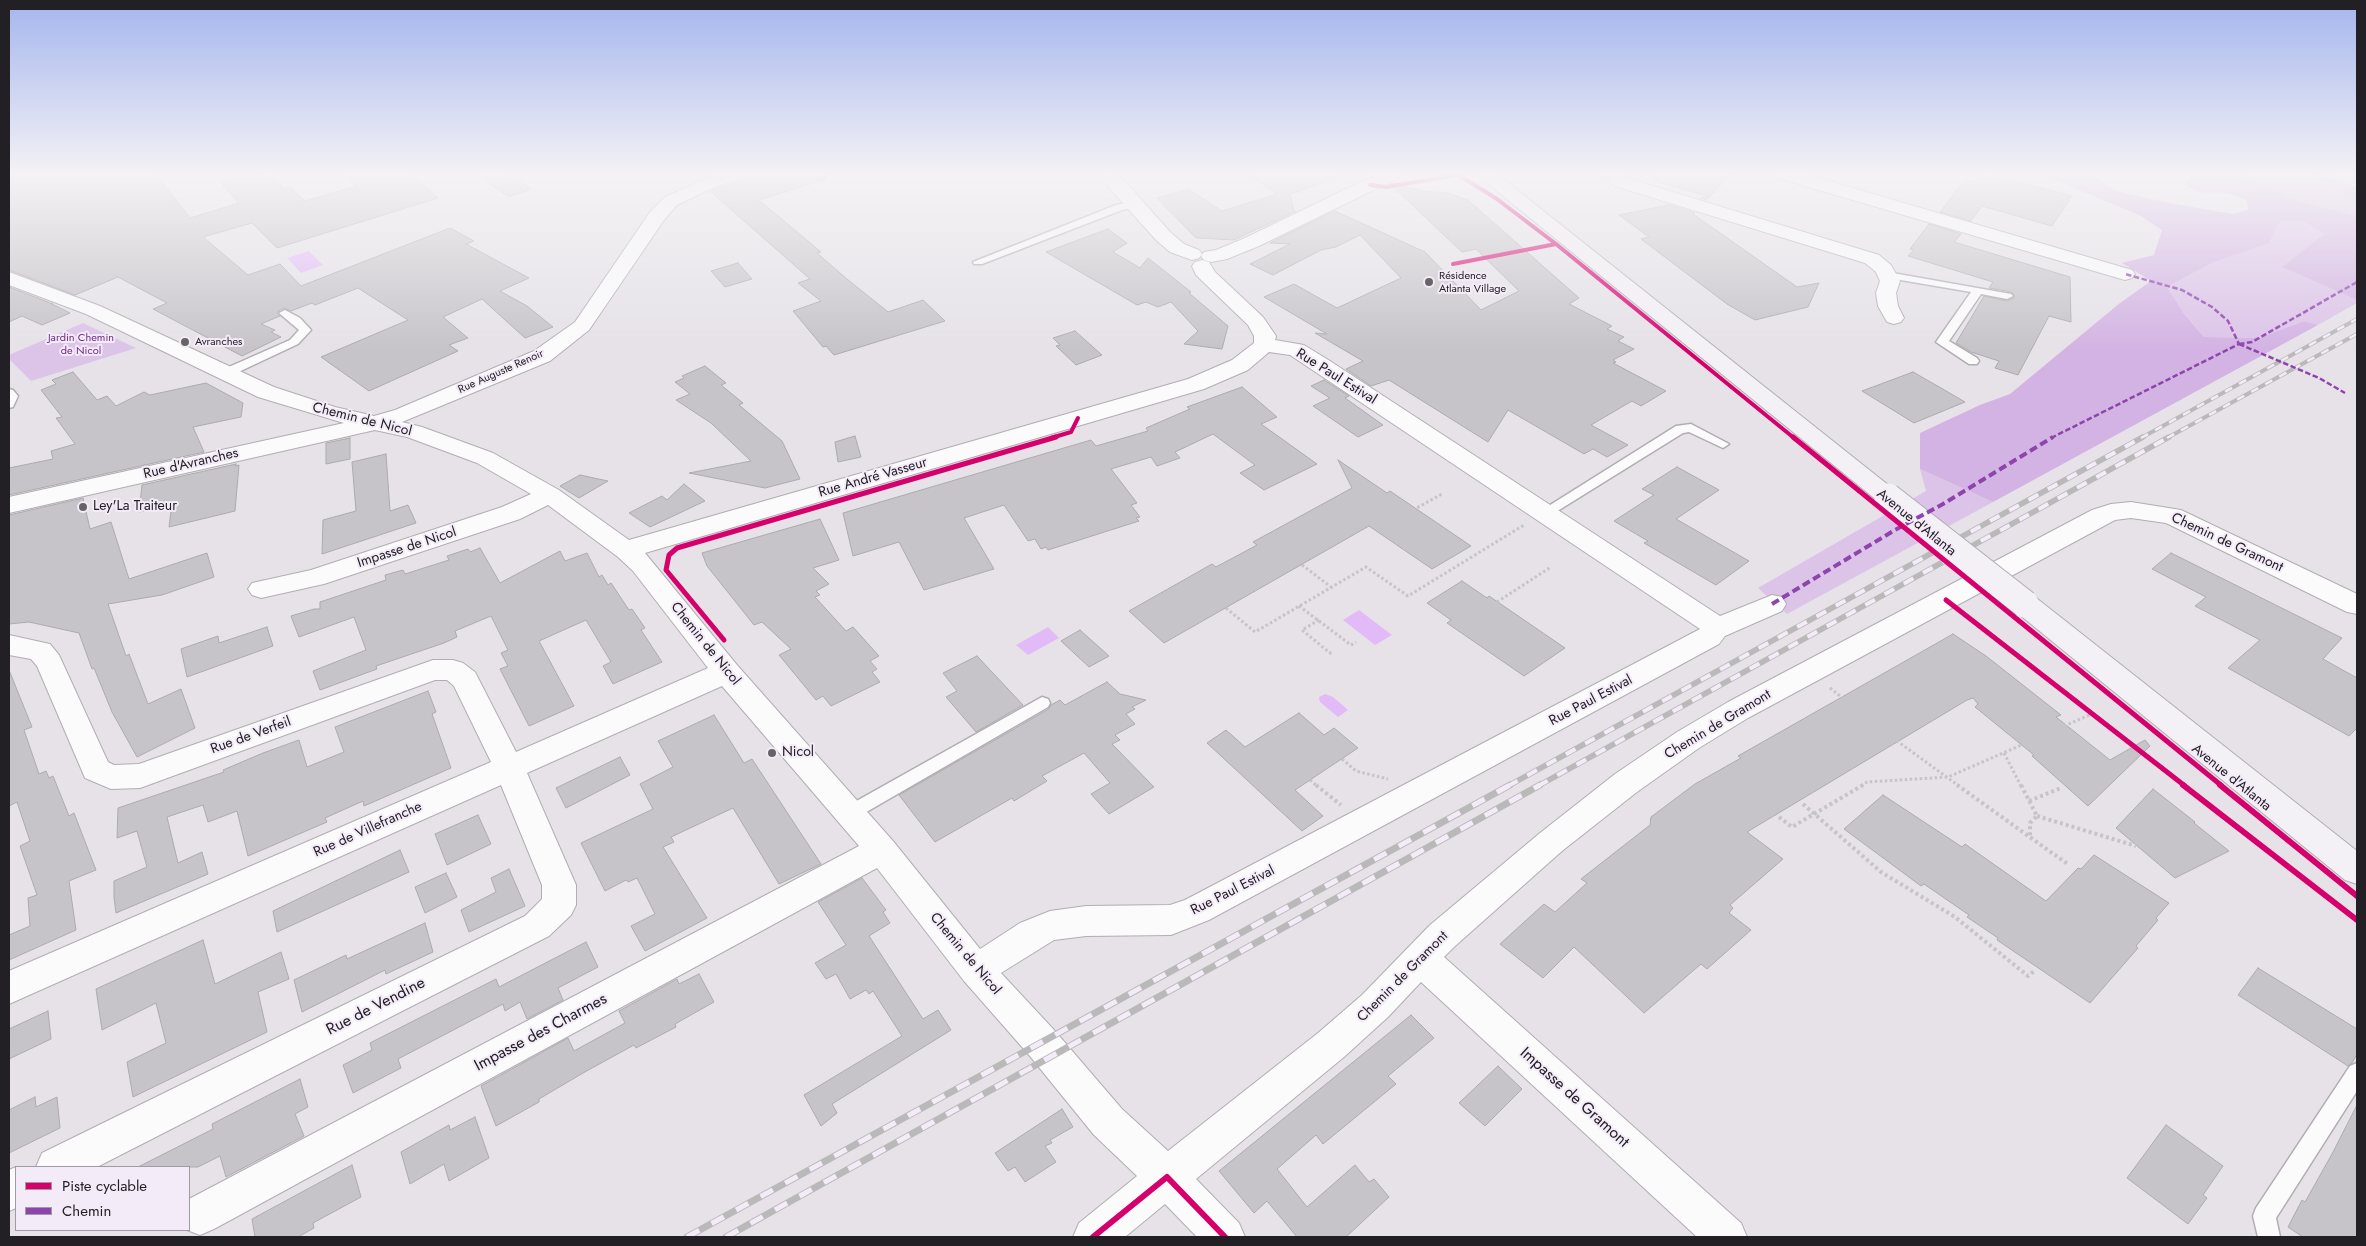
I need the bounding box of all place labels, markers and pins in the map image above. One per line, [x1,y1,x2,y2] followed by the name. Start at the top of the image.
[1439,269,1506,295] place label: Résidence Atlanta Village
[1423,276,1435,288] marker: Résidence Atlanta Village
[195,335,243,349] place label: Avranches
[179,336,191,348] marker: Avranches
[93,499,177,515] place label: Ley'La Traiteur
[77,501,89,513] marker: Ley'La Traiteur
[782,745,814,761] place label: Nicol
[766,747,778,759] marker: Nicol

